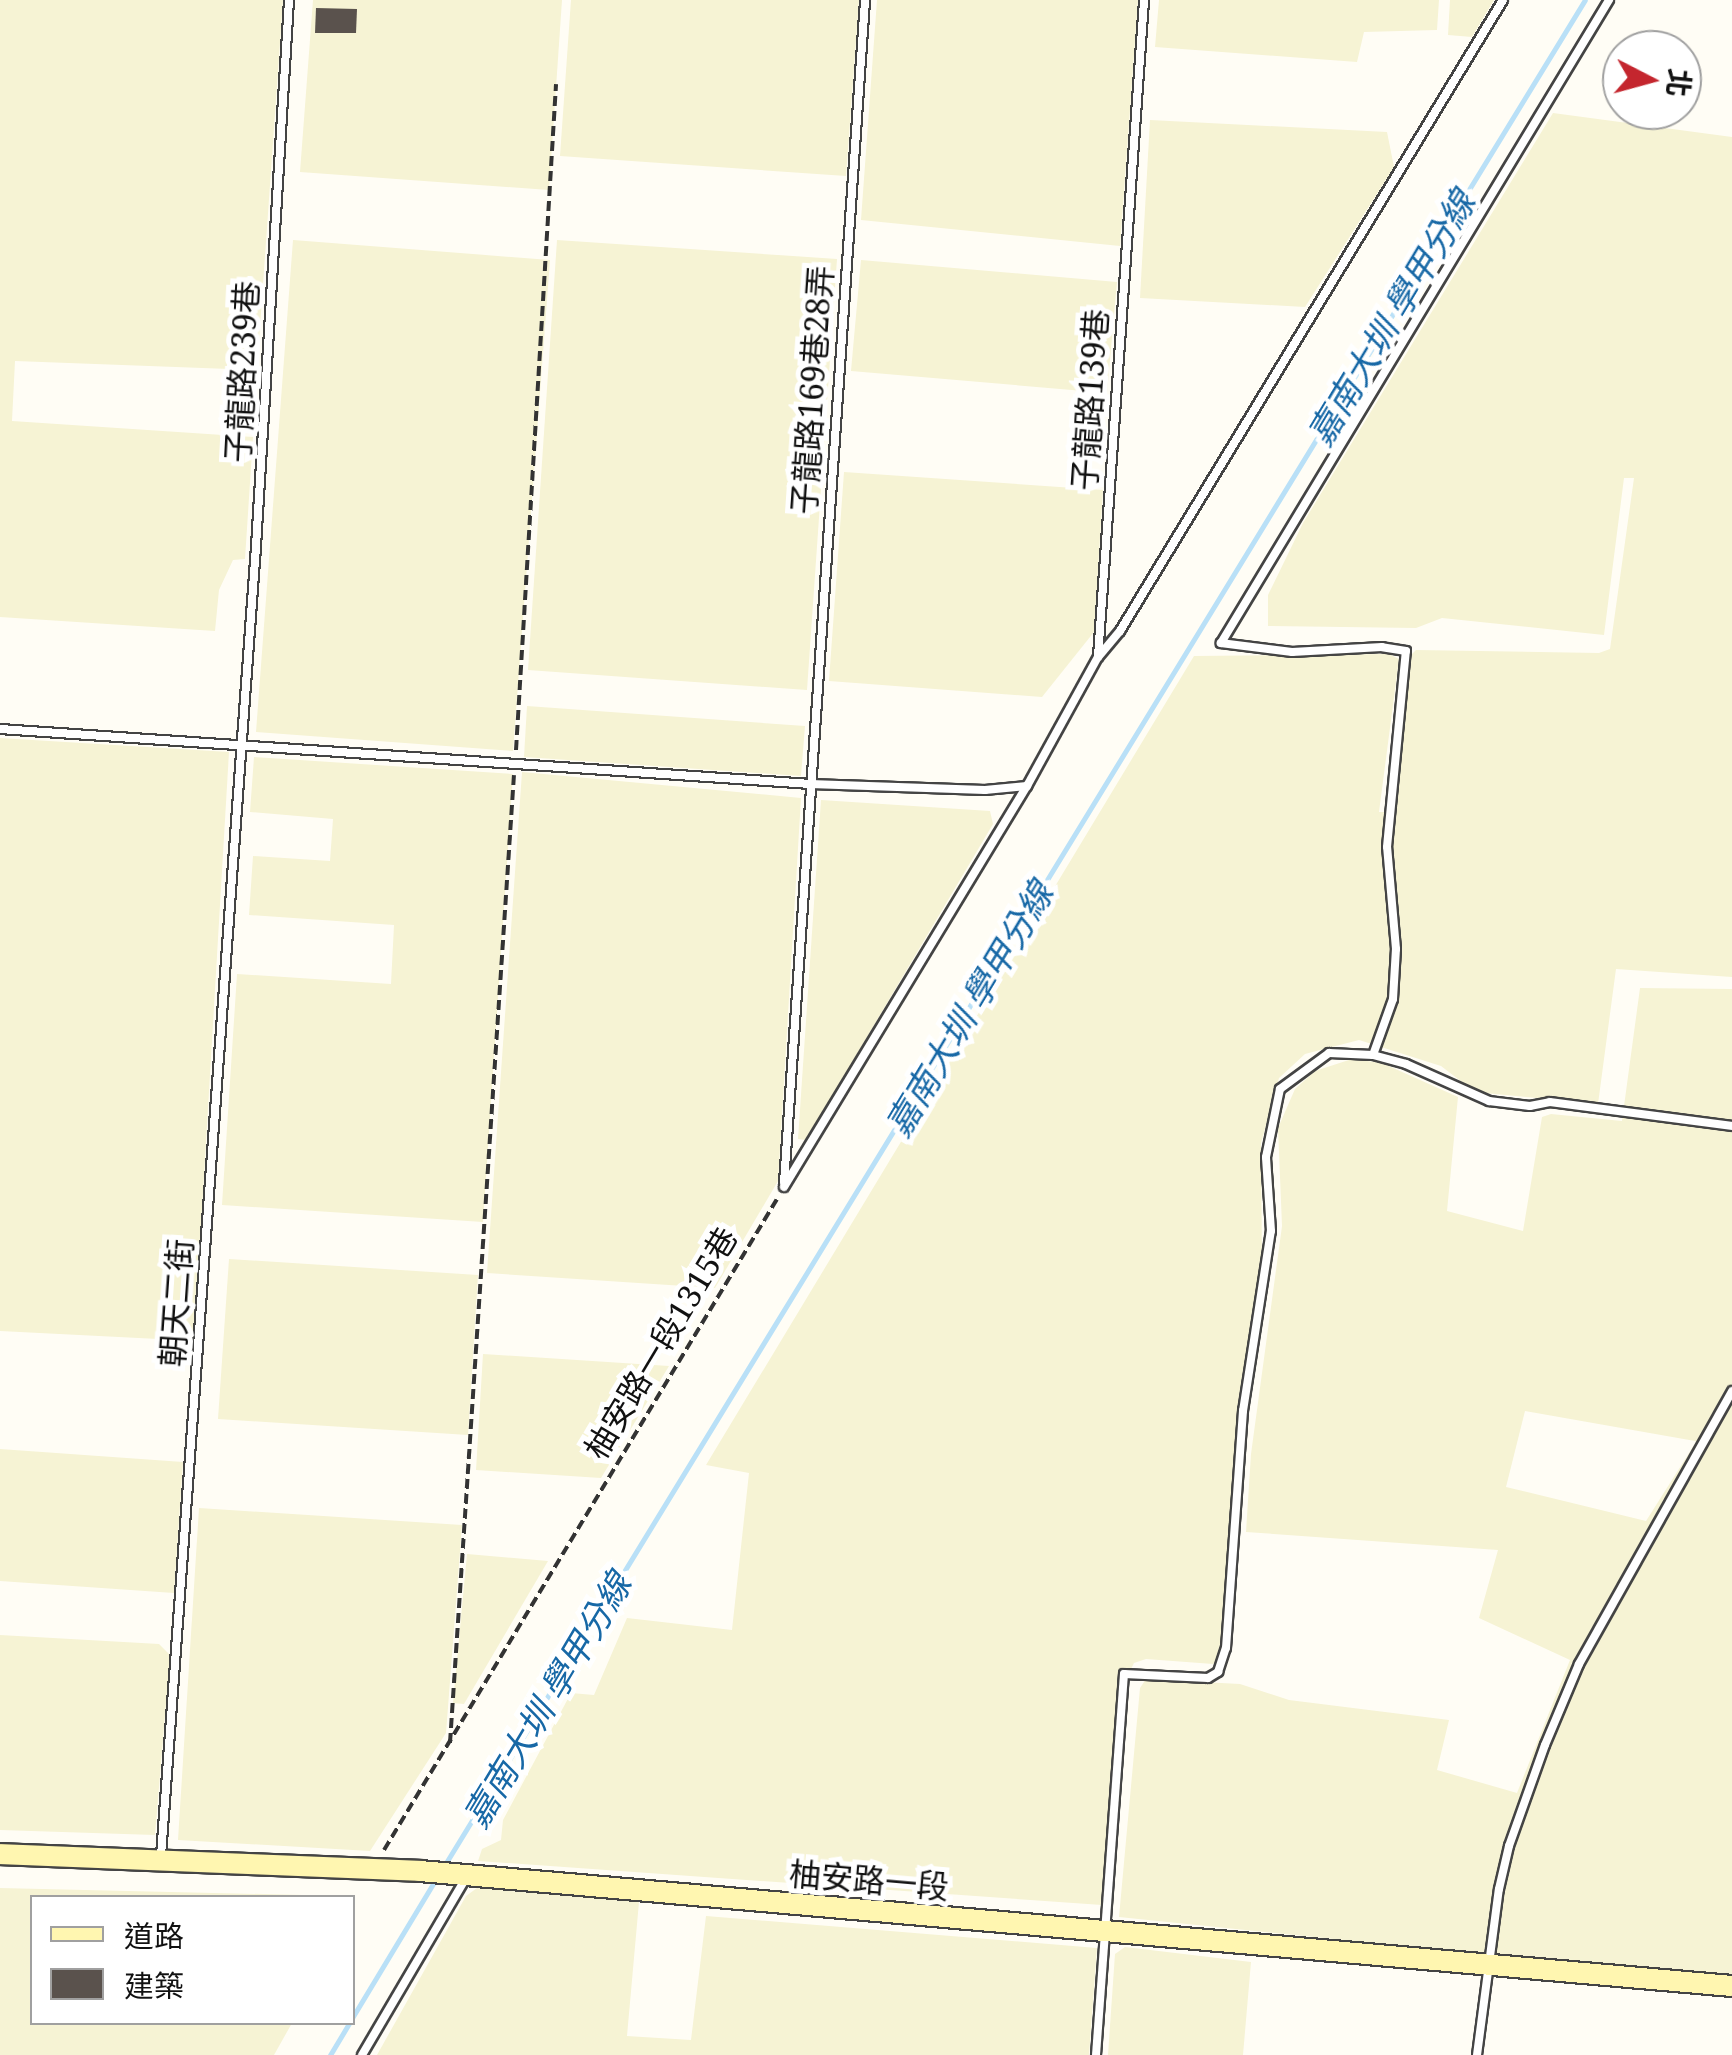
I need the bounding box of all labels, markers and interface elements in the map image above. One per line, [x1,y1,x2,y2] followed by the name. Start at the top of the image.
[1602,30,1702,130] north arrow
[1659,67,1700,99] text: 北
[1299,183,1483,453] water label: 嘉南大圳 學甲分線
[784,264,840,516] street label: 子龍路169巷28弄
[218,280,266,464] street label: 子龍路239巷
[1065,308,1115,492] street label: 子龍路139巷
[877,874,1061,1144] water label: 嘉南大圳 學甲分線
[577,1220,745,1466] street label: 柚安路一段1315巷
[152,1238,200,1368] street label: 朝天二街
[455,1565,639,1835] water label: 嘉南大圳 學甲分線
[788,1854,950,1906] street label: 柚安路一段
[30,1895,355,2025] legend
[124,1915,184,1956] text: 道路
[124,1965,184,2006] text: 建築

